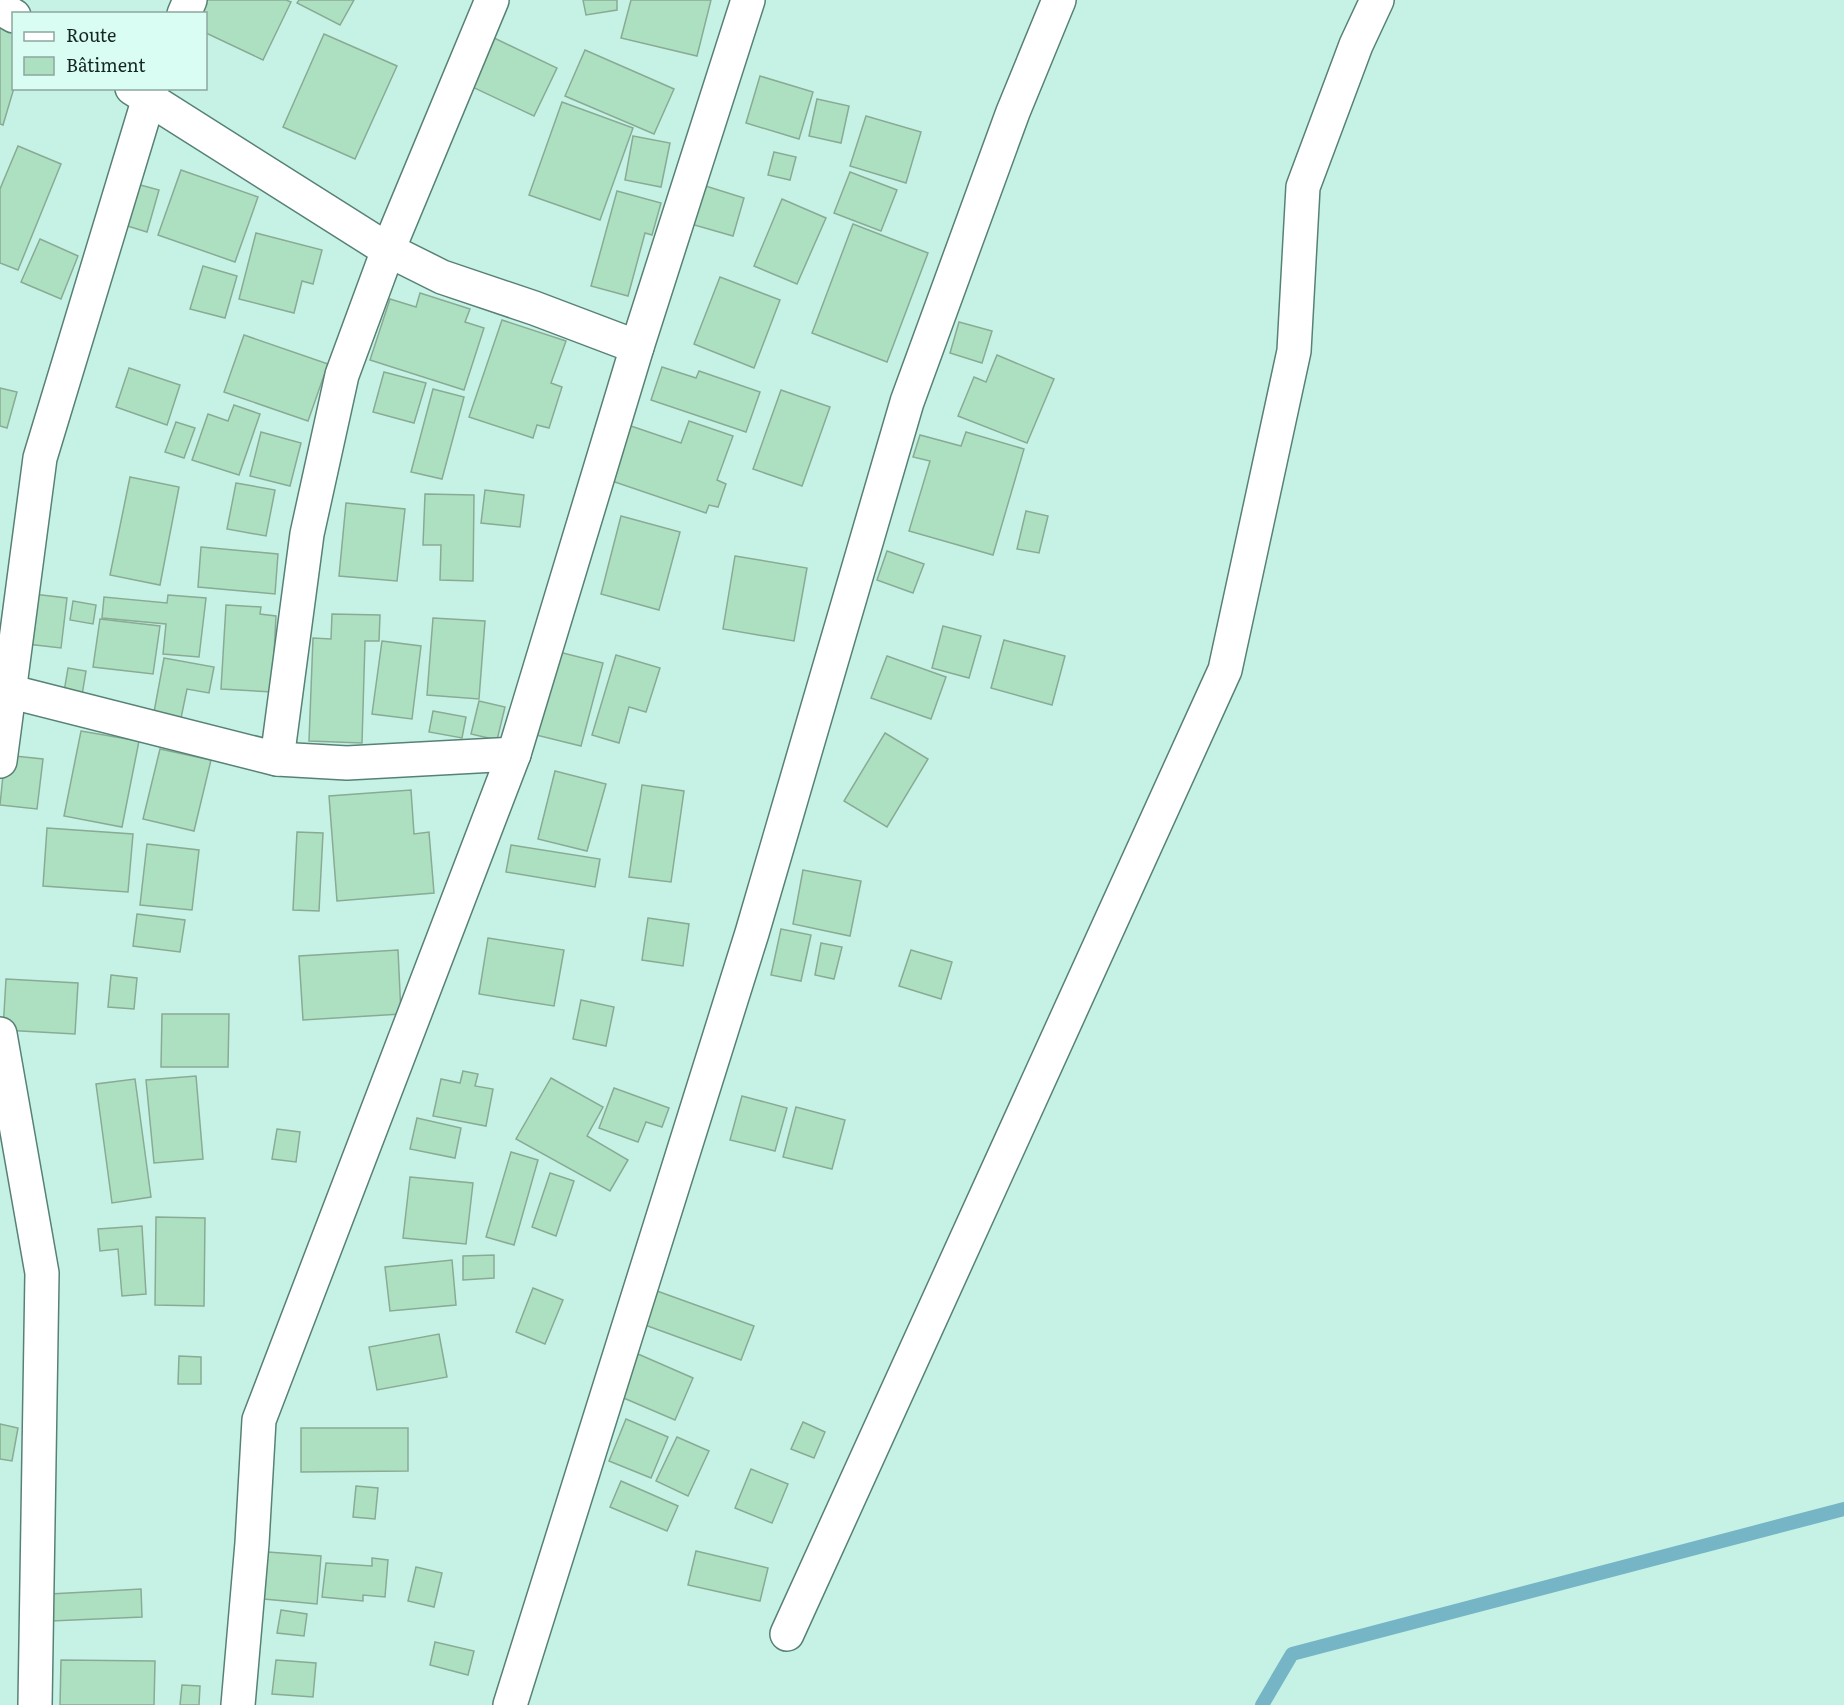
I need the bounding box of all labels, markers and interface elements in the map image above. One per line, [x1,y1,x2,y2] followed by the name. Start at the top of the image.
[12,12,207,90] legend
[66,21,116,48] text: Route
[66,51,146,78] text: Bâtiment

